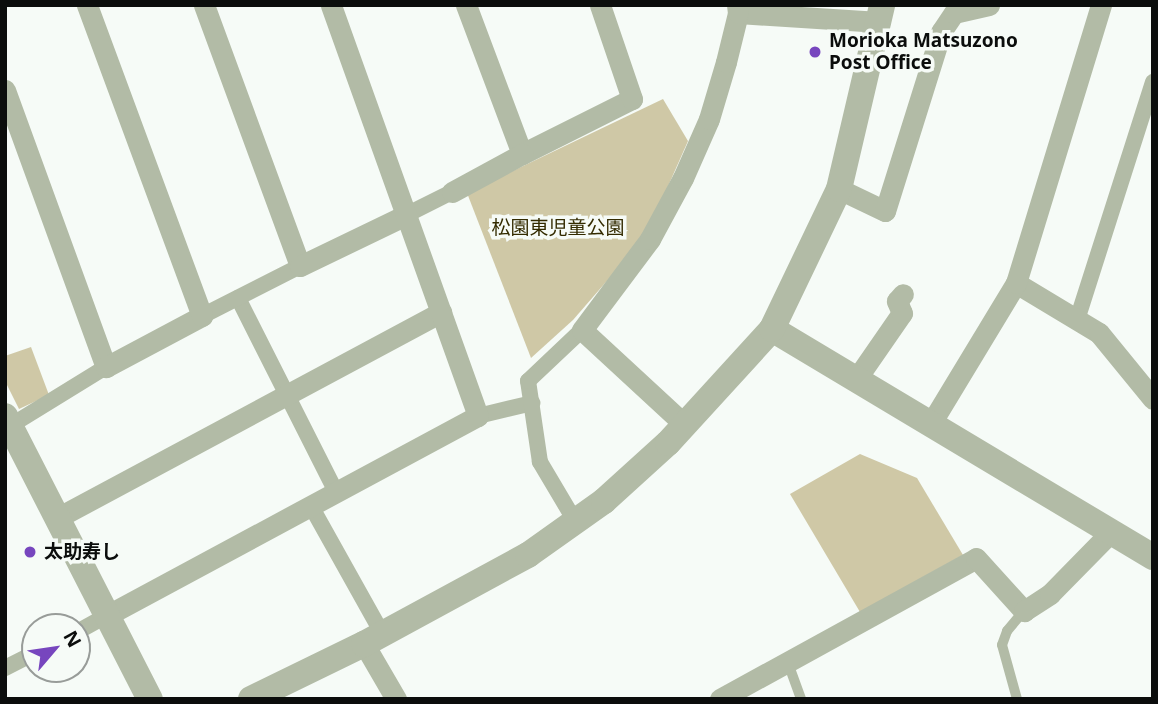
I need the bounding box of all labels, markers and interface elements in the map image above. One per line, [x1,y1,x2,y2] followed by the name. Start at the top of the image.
[829,30,1018,74] place label: Morioka Matsuzono Post Office
[807,44,823,60] marker: Morioka Matsuzono Post Office
[492,217,624,239] park label: 松園東児童公園
[44,541,120,563] place label: 太助寿し
[22,544,38,560] marker: 太助寿し
[21,613,91,683] north arrow
[57,626,88,652] text: N

